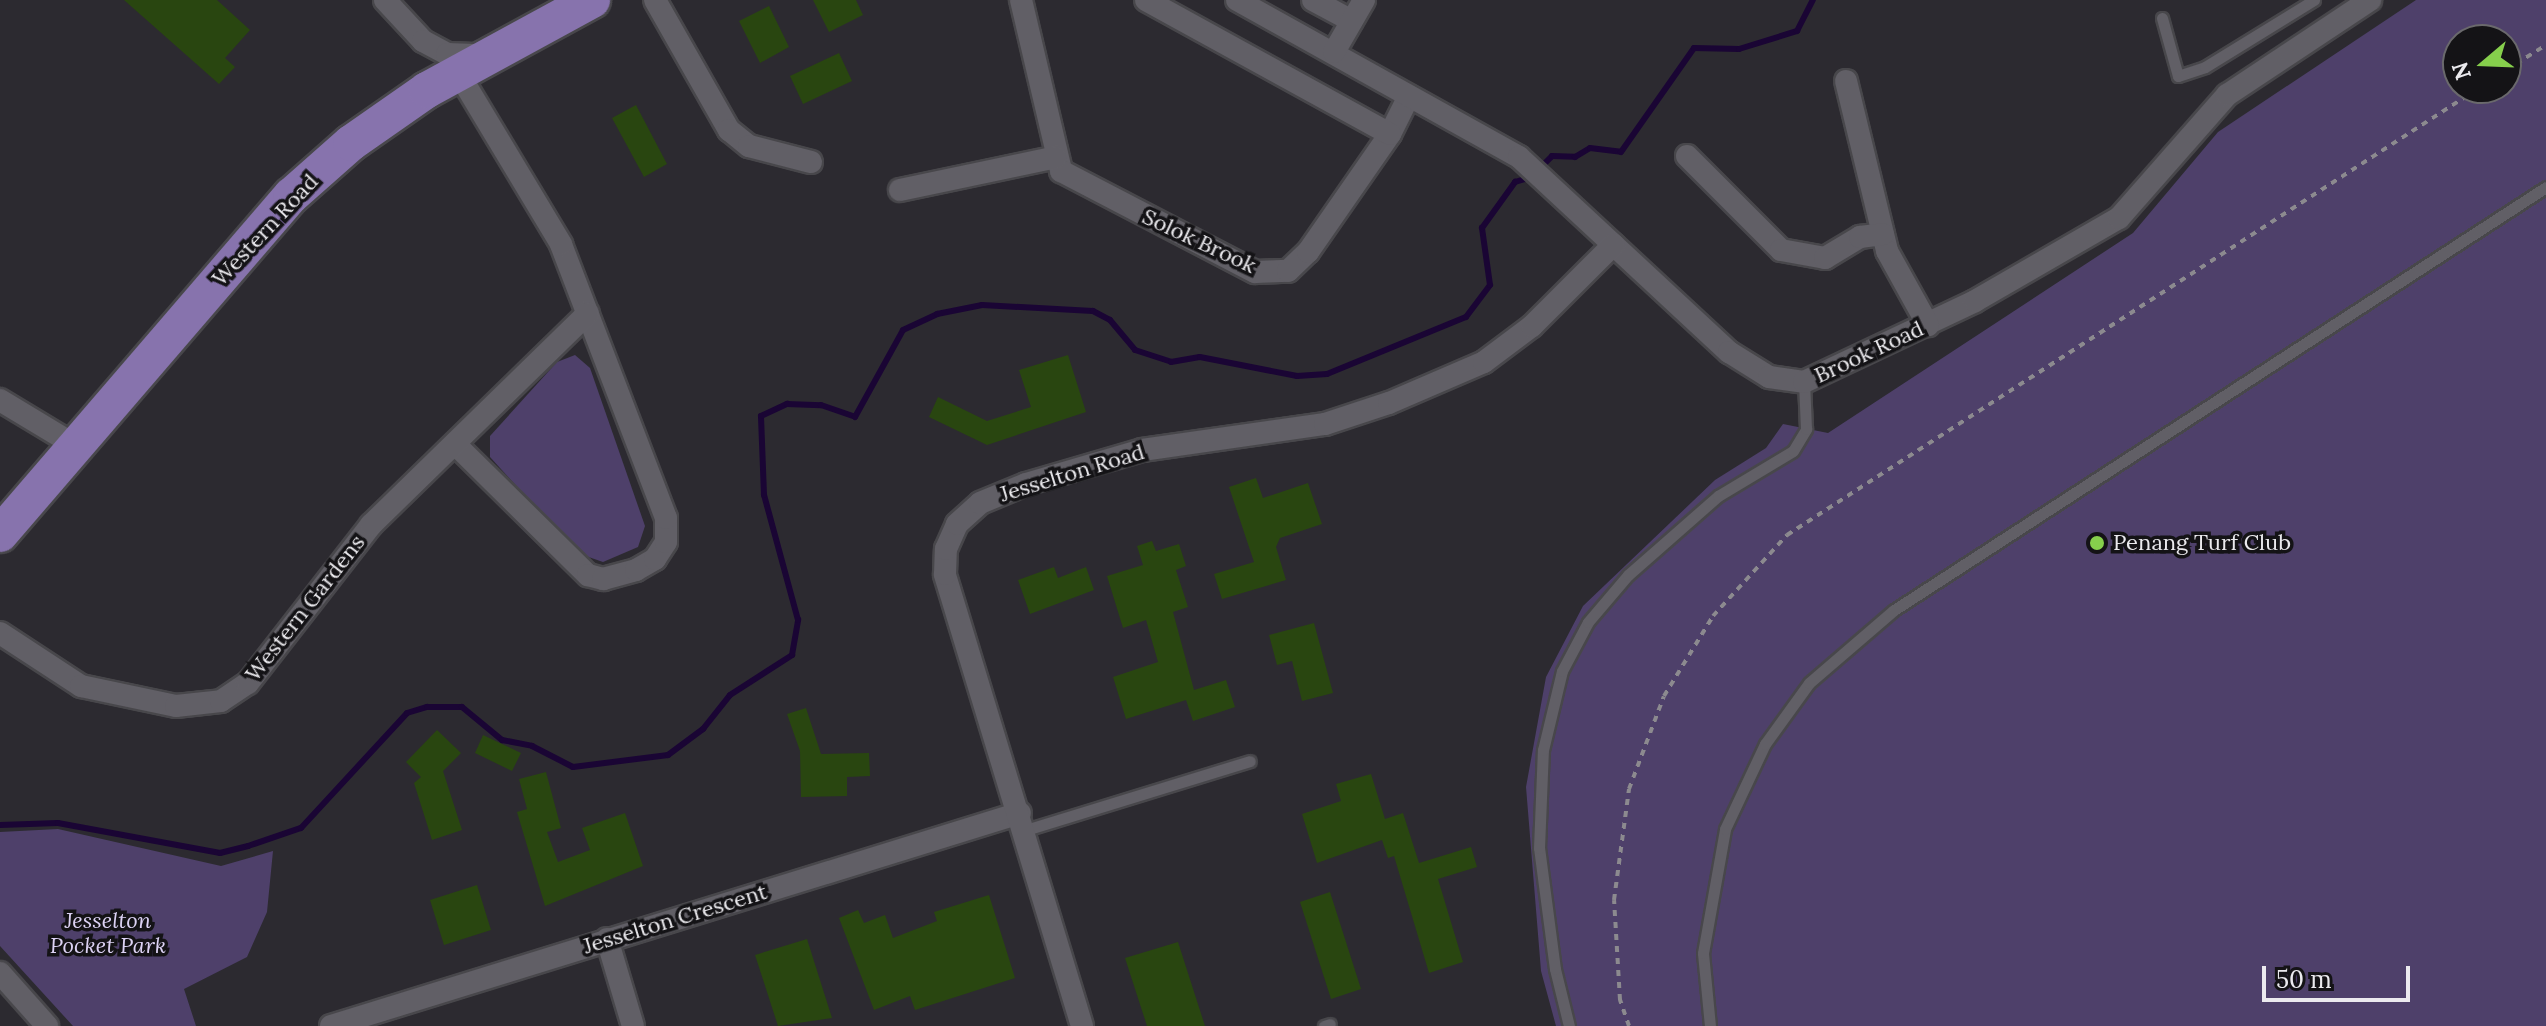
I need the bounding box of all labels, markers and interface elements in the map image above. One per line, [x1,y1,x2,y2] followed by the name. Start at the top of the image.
[2442,24,2522,104] north arrow
[2445,59,2477,84] text: N
[206,169,324,291] street label: Western Road
[1138,203,1260,279] street label: Solok Brook
[1810,315,1928,389] street label: Brook Road
[997,439,1147,507] street label: Jesselton Road
[240,530,370,686] street label: Western Gardens
[2113,530,2291,556] place label: Penang Turf Club
[2088,534,2106,552] marker: Penang Turf Club
[580,879,770,959] street label: Jesselton Crescent
[50,907,166,958] park label: Jesselton Pocket Park
[2266,950,2414,1000] scale bar
[2276,964,2332,995] text: 50 m

